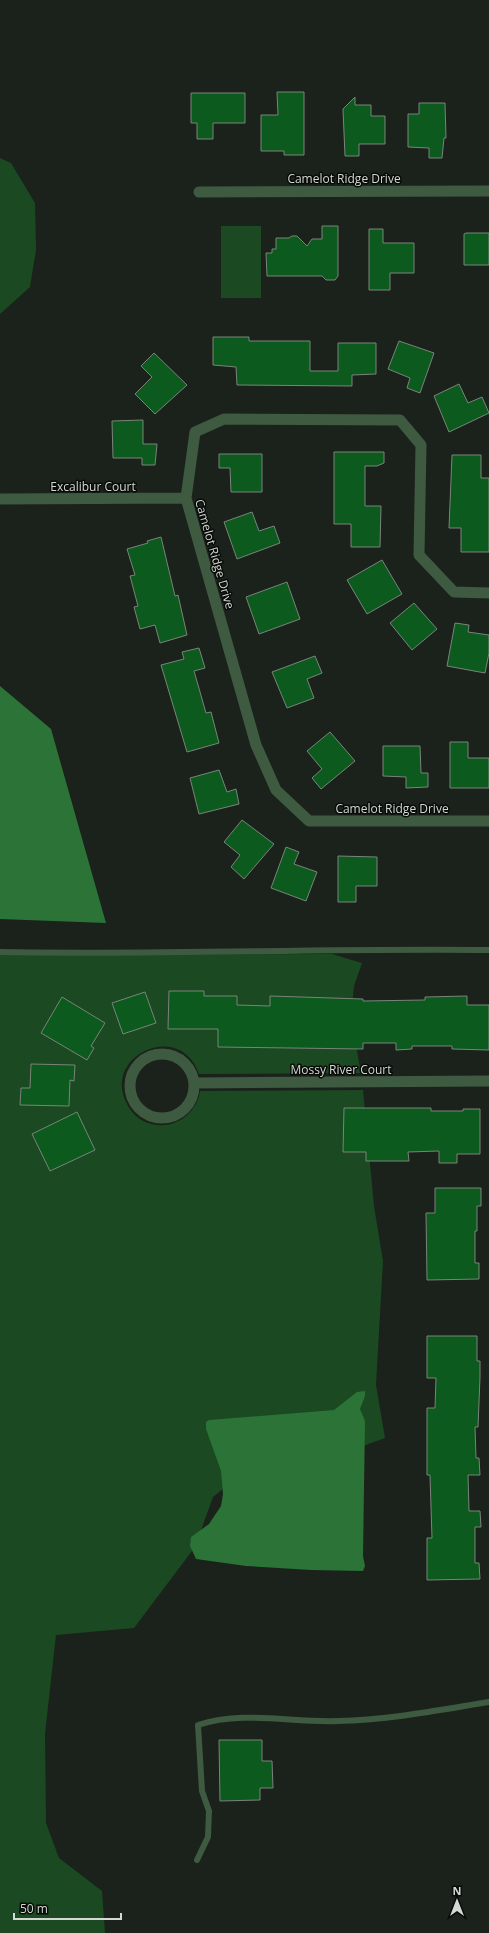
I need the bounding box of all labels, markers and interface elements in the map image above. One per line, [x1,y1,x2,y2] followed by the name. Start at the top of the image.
[287,170,401,187] street label: Camelot Ridge Drive
[50,478,136,495] street label: Excalibur Court
[191,497,239,611] street label: Camelot Ridge Drive
[335,800,449,817] street label: Camelot Ridge Drive
[290,1061,392,1078] street label: Mossy River Court
[437,1881,477,1921] north arrow
[453,1883,461,1898] text: N
[14,1895,121,1921] scale bar
[20,1900,48,1917] text: 50 m

